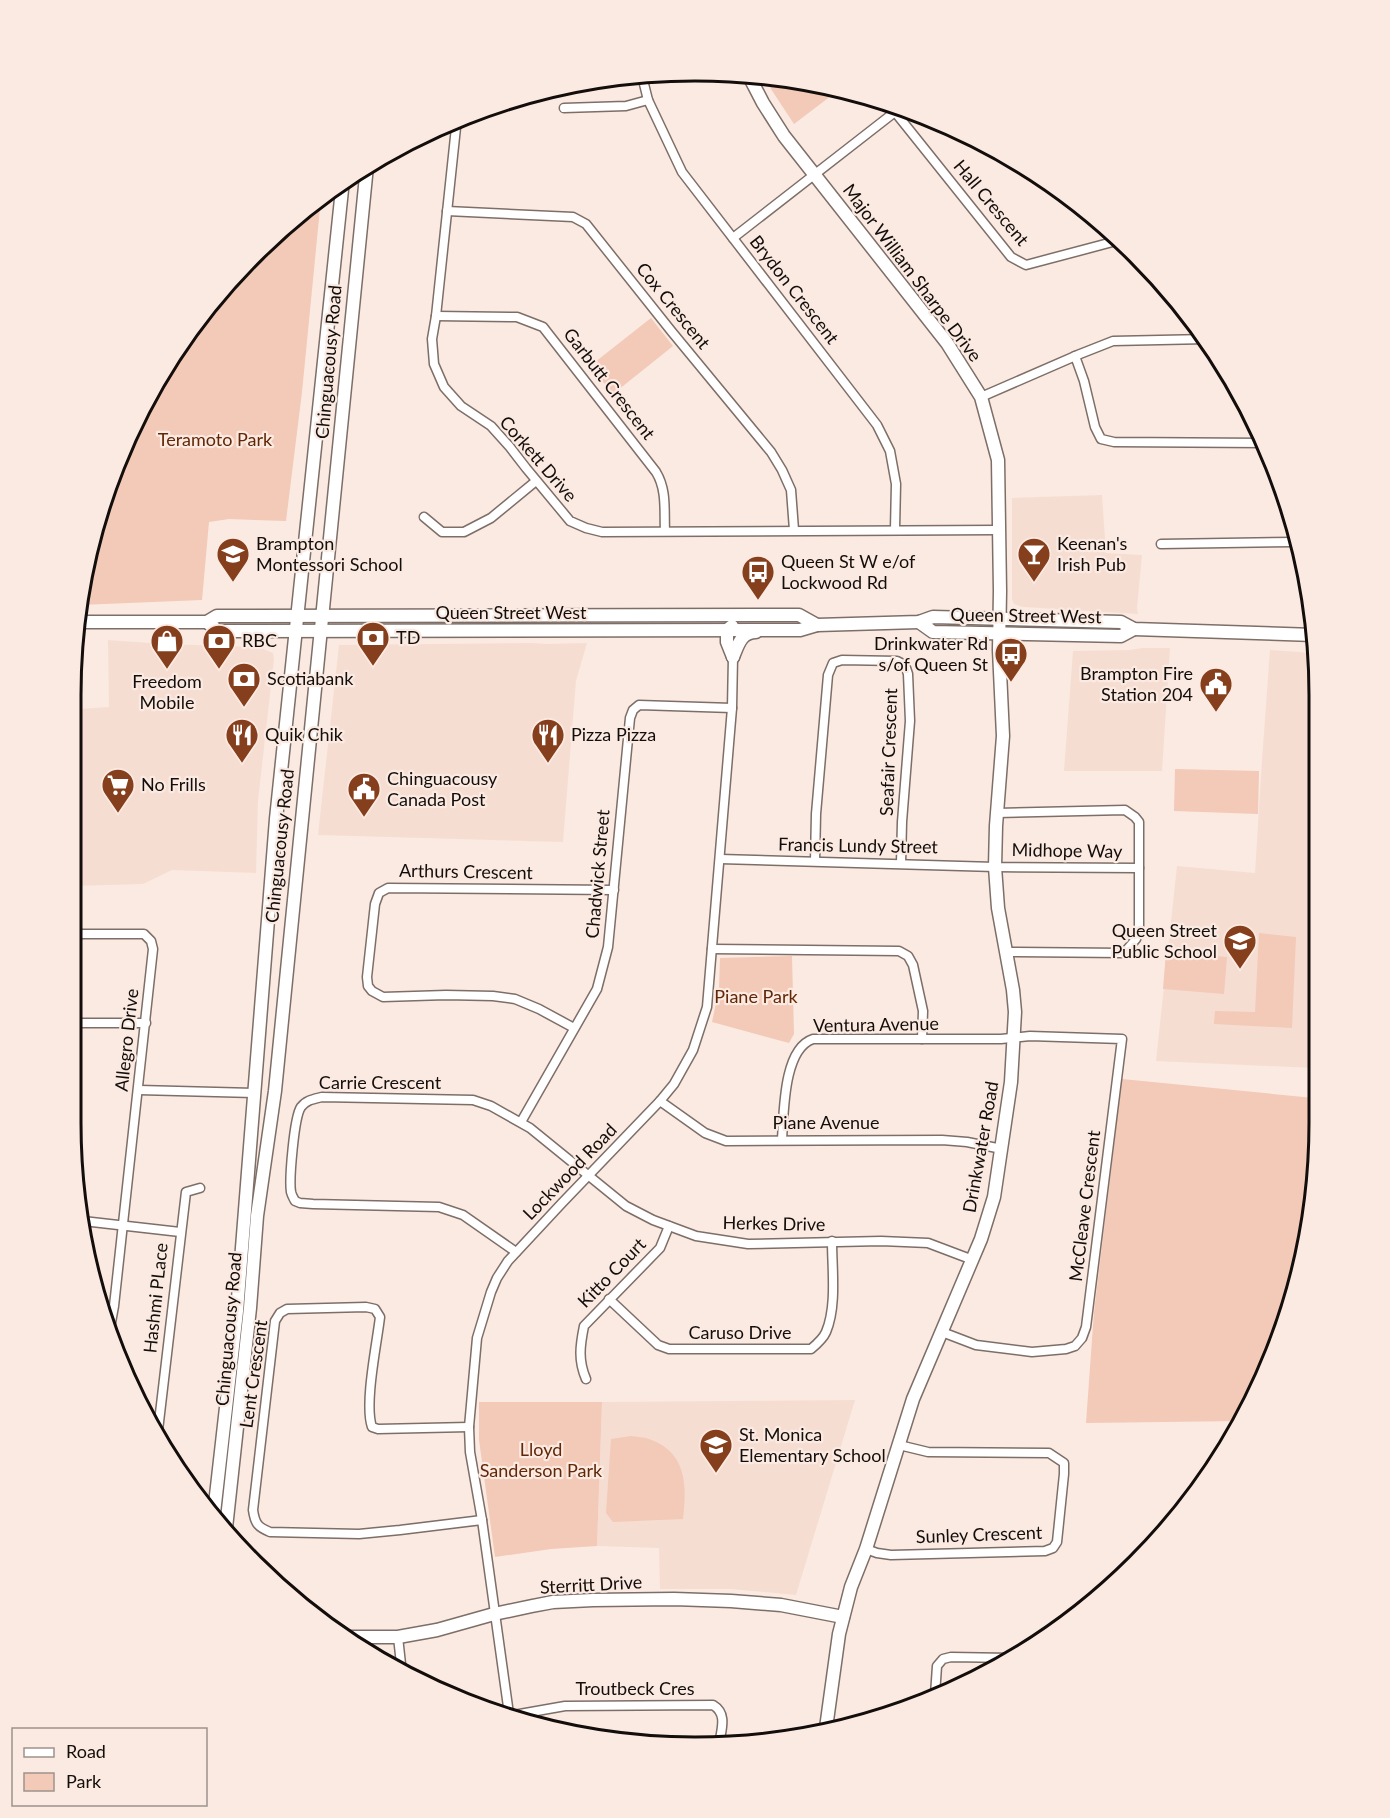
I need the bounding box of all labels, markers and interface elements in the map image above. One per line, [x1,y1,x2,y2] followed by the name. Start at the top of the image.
[949,155,1034,250] street label: Hall Crescent
[839,179,987,366] street label: Major William Sharpe Drive
[746,231,844,348] street label: Brydon Crescent
[632,258,716,354] street label: Cox Crescent
[310,284,346,440] street label: Chinguacousy Road
[559,323,660,444] street label: Garbutt Crescent
[496,411,582,506] street label: Corkett Drive
[158,428,273,450] park label: Teramoto Park
[256,532,403,575] place label: Brampton Montessori School
[1057,532,1128,575] place label: Keenan's Irish Pub
[215,536,251,583] school or university icon: Brampton Montessori School
[1016,536,1052,583] bar icon: Keenan's Irish Pub
[781,550,916,593] place label: Queen St W e/of Lockwood Rd
[740,554,776,601] bus stop icon: Queen St W e/of Lockwood Rd
[435,601,587,623] street label: Queen Street West
[950,603,1102,627] street label: Queen Street West
[355,620,391,667] bank icon: TD
[149,623,185,670] shop icon: Freedom Mobile
[201,623,237,670] bank icon: RBC
[396,626,420,648] place label: TD
[242,629,277,651] place label: RBC
[874,632,989,675] place label: Drinkwater Rd s/of Queen St
[993,636,1029,683] bus stop icon: Drinkwater Rd s/of Queen St
[226,661,262,708] bank icon: Scotiabank
[1080,662,1193,705] place label: Brampton Fire Station 204
[1198,666,1234,713] public building icon: Brampton Fire Station 204
[267,667,354,689] place label: Scotiabank
[132,670,202,713] place label: Freedom Mobile
[875,687,901,816] street label: Seafair Crescent
[224,717,260,764] restaurant icon: Quik Chik
[530,717,566,764] restaurant icon: Pizza Pizza
[265,723,344,745] place label: Quik Chik
[571,723,656,745] place label: Pizza Pizza
[100,767,136,814] supermarket icon: No Frills
[387,767,498,810] place label: Chinguacousy Canada Post
[260,768,298,924] street label: Chinguacousy Road
[346,771,382,818] public building icon: Chinguacousy Canada Post
[141,773,206,795] place label: No Frills
[580,808,614,939] street label: Chadwick Street
[778,833,939,857] street label: Francis Lundy Street
[1011,838,1123,862] street label: Midhope Way
[399,859,534,883] street label: Arthurs Crescent
[1111,919,1218,962] place label: Queen Street Public School
[1222,923,1258,970] school or university icon: Queen Street Public School
[714,985,799,1007] park label: Piane Park
[110,987,142,1092] street label: Allegro Drive
[813,1012,939,1036] street label: Ventura Avenue
[319,1071,442,1093] street label: Carrie Crescent
[958,1079,1002,1214] street label: Drinkwater Road
[772,1111,880,1133] street label: Piane Avenue
[518,1118,621,1224] street label: Lockwood Road
[1064,1128,1104,1283] street label: McCleave Crescent
[722,1211,826,1235] street label: Herkes Drive
[573,1232,650,1312] street label: Kitto Court
[138,1242,172,1354] street label: Hashmi PLace
[210,1251,246,1407] street label: Chinguacousy Road
[235,1318,272,1429] street label: Lent Crescent
[688,1321,792,1343] street label: Caruso Drive
[739,1423,886,1466] place label: St. Monica Elementary School
[698,1427,734,1474] school or university icon: St. Monica Elementary School
[480,1438,603,1481] park label: Lloyd Sanderson Park
[915,1521,1043,1547] street label: Sunley Crescent
[539,1570,643,1598] street label: Sterritt Drive
[576,1677,695,1699] street label: Troutbeck Cres
[12,1728,207,1806] legend
[66,1740,106,1762] text: Road
[66,1770,102,1792] text: Park

